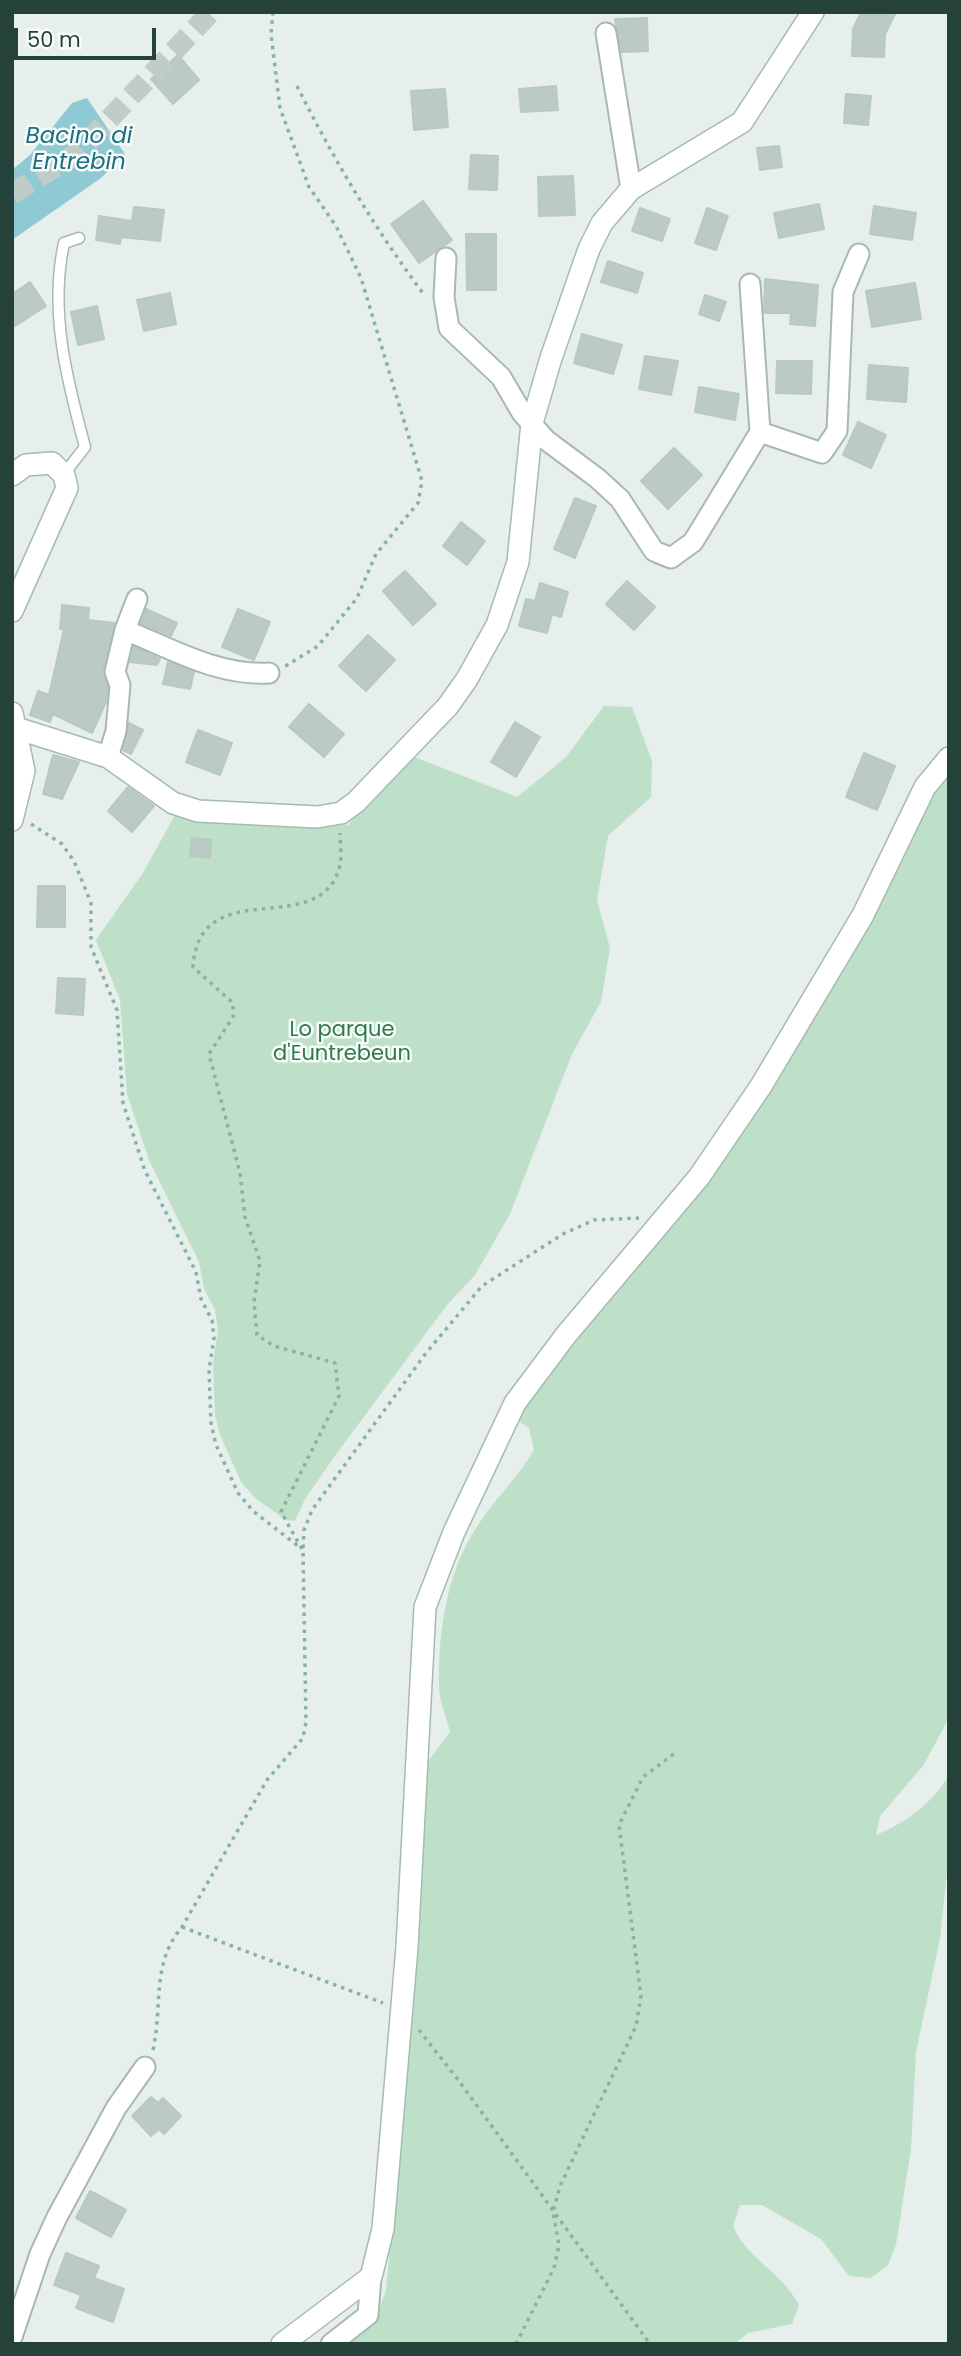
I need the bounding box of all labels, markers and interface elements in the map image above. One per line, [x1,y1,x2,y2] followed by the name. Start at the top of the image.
[18,14,159,58] scale bar
[27,25,81,54] text: 50 m
[26,123,132,177] water label: Bacino di Entrebin
[273,1018,411,1068] park label: Lo parque d'Euntrebeun

